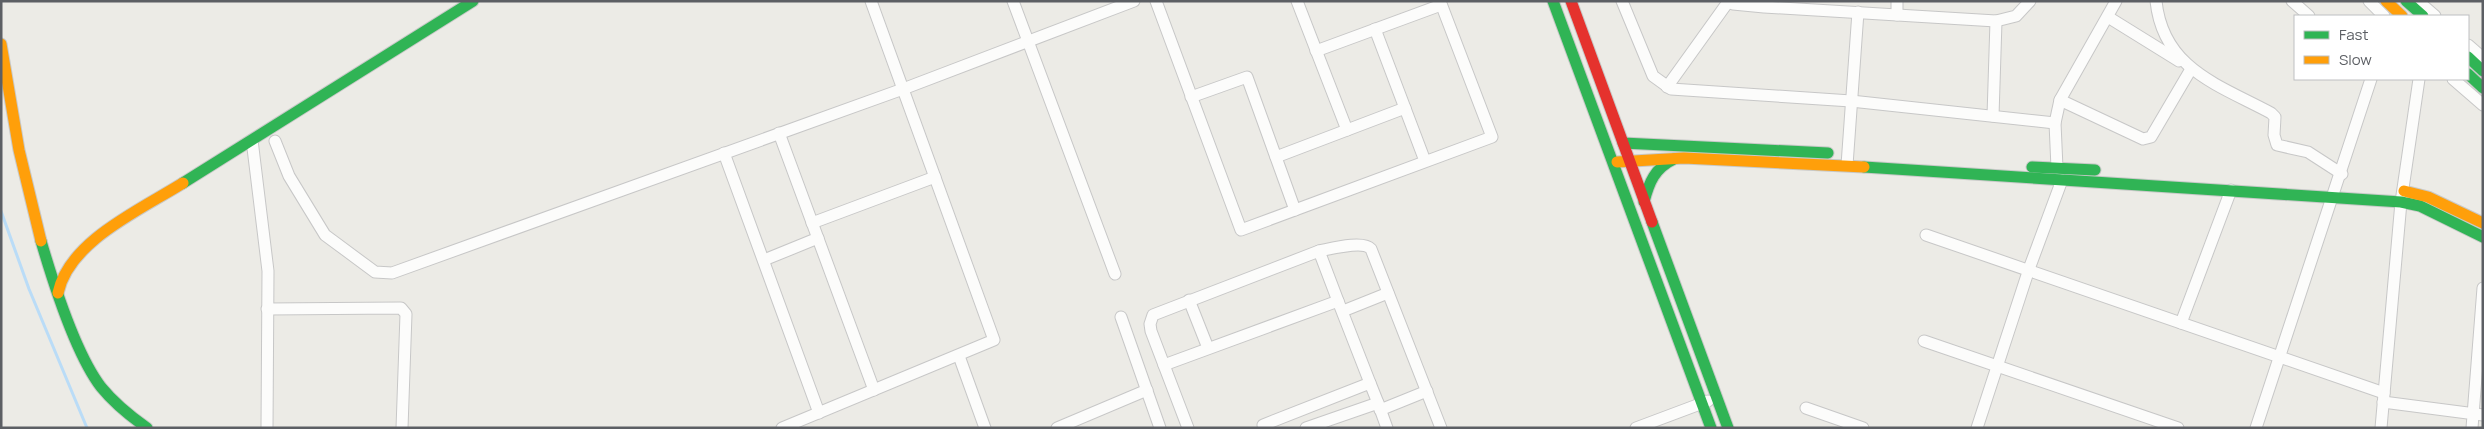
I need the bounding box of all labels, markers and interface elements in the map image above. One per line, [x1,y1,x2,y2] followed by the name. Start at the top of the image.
[2294,15,2469,80] legend
[2339,24,2368,45] text: Fast
[2339,49,2372,70] text: Slow

